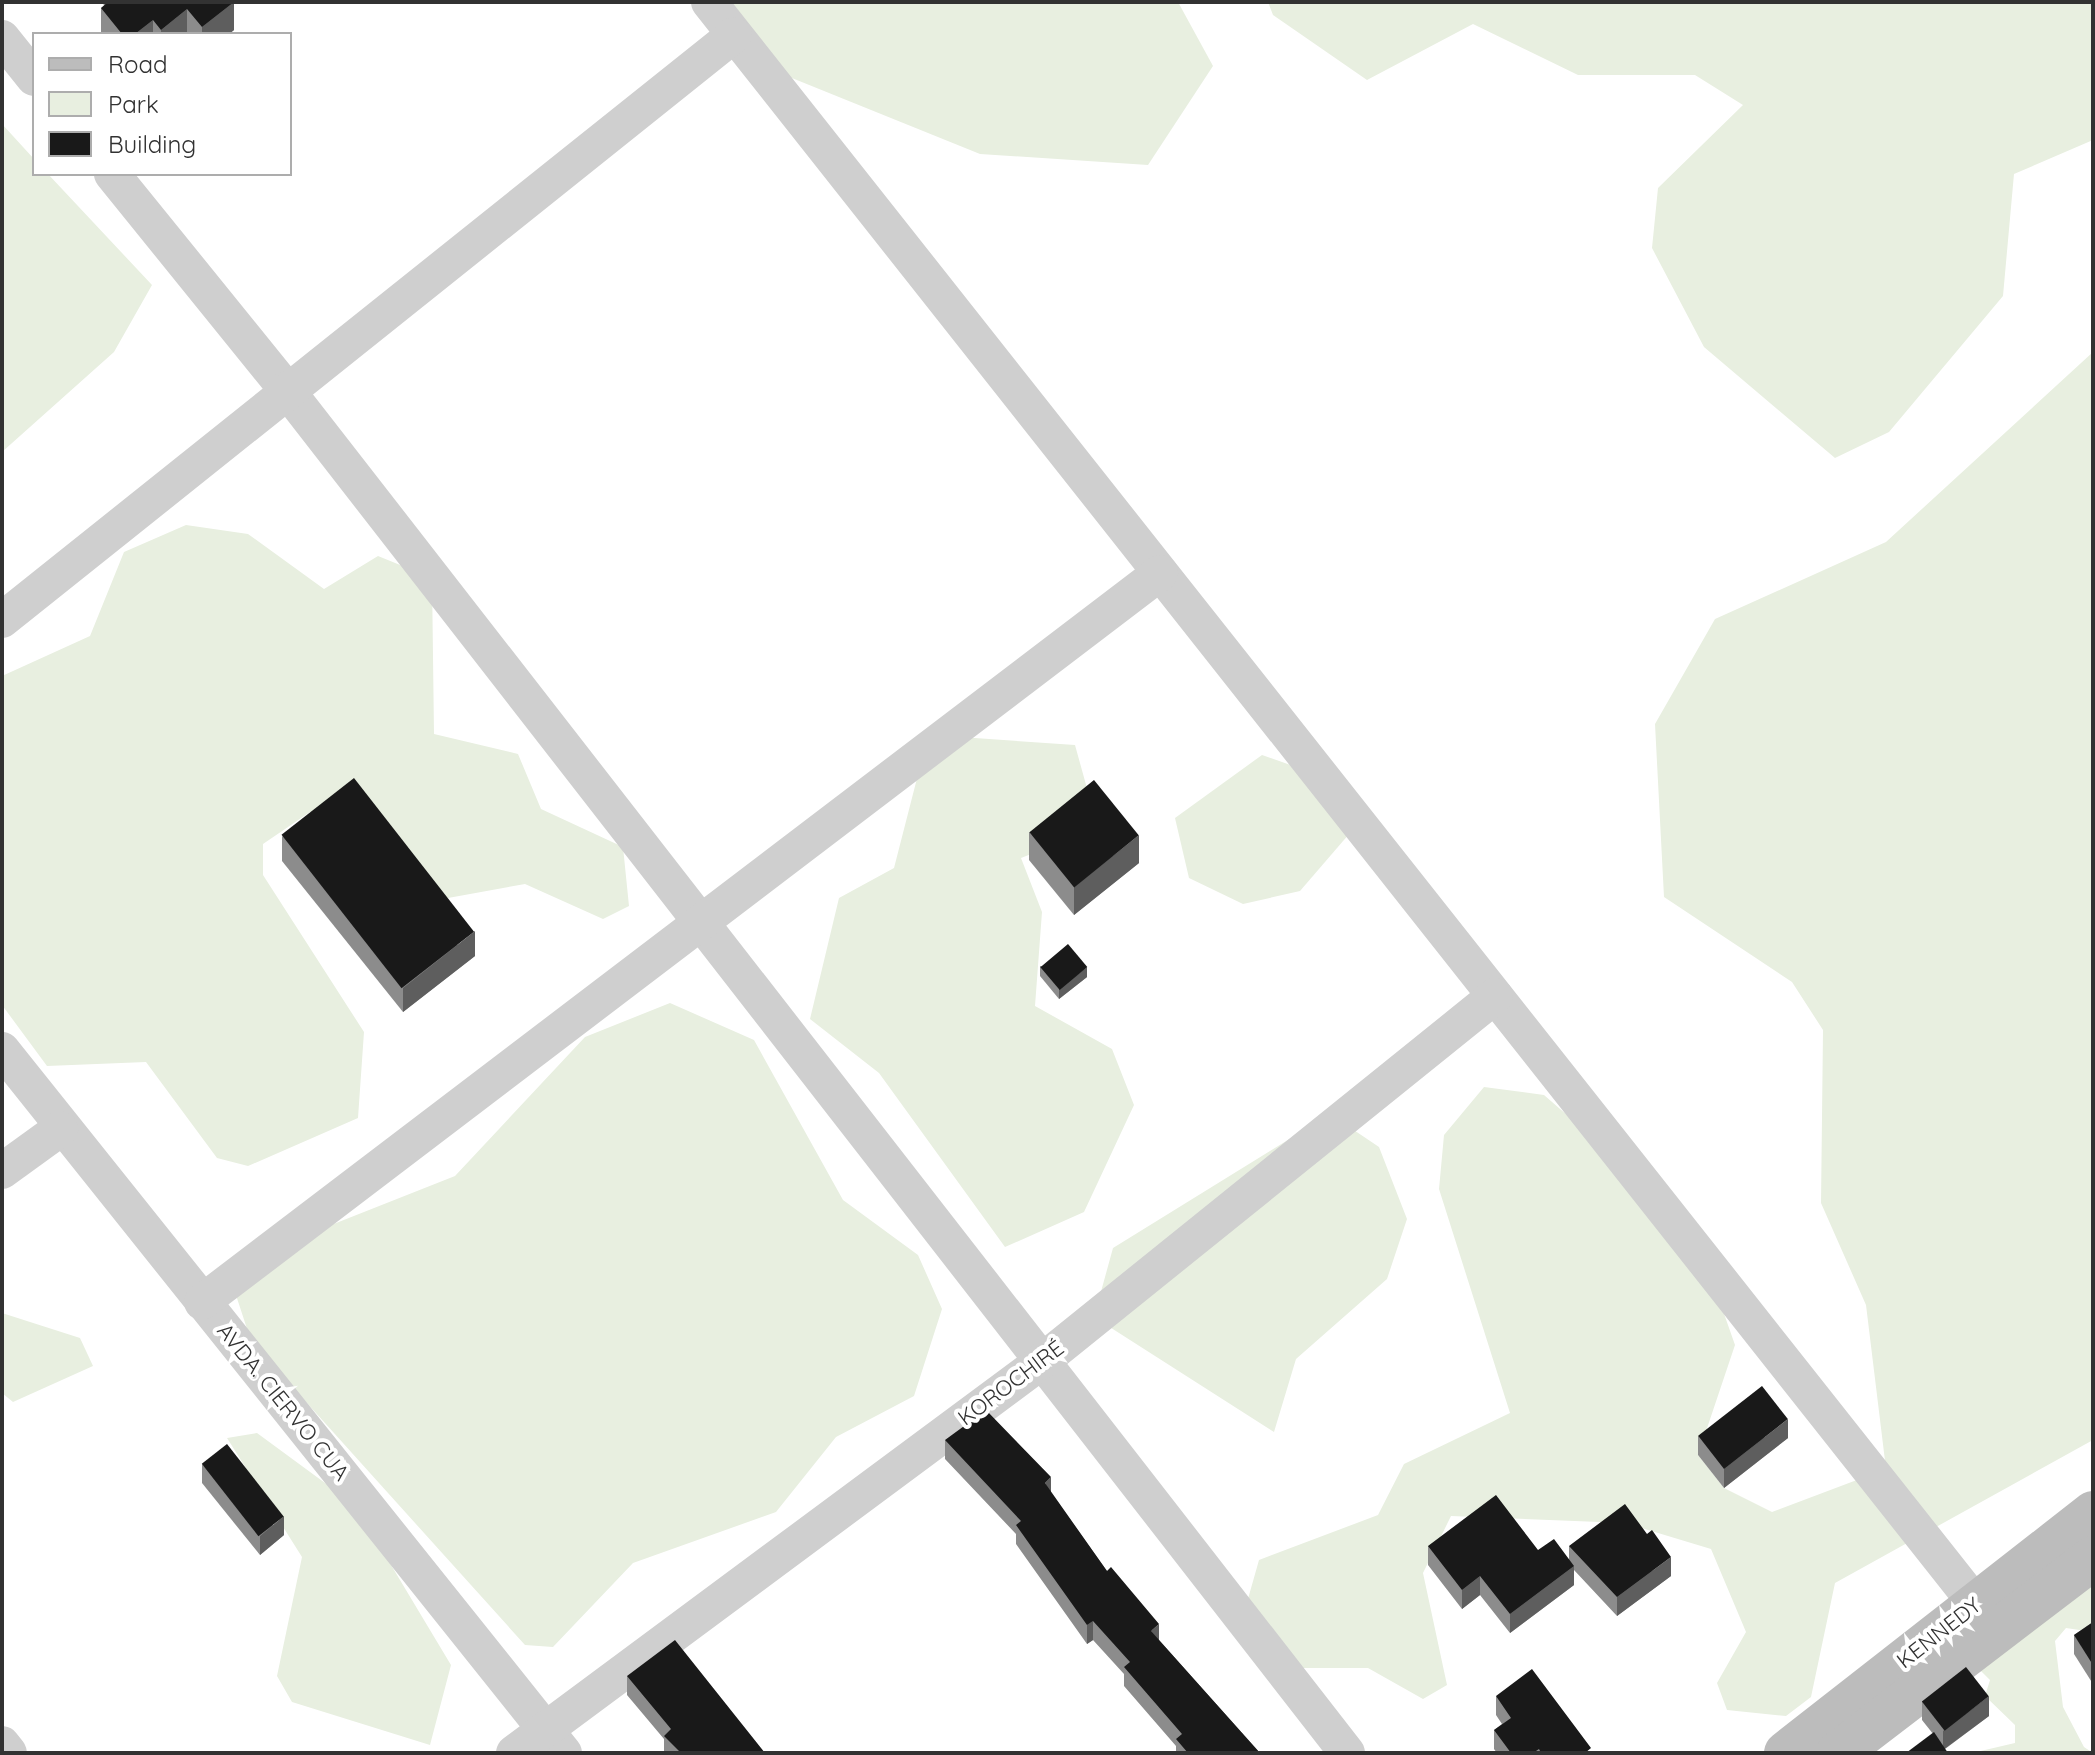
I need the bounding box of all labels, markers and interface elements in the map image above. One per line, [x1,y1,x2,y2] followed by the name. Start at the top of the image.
[32,32,292,176] legend
[108,49,168,79] text: Road
[108,89,159,119] text: Park
[108,129,196,159] text: Building
[211,1318,355,1486] street label: AVDA. CIERVO CUA
[953,1335,1069,1431] street label: KOROCHIRÉ
[1892,1592,1986,1674] street label: KENNEDY

